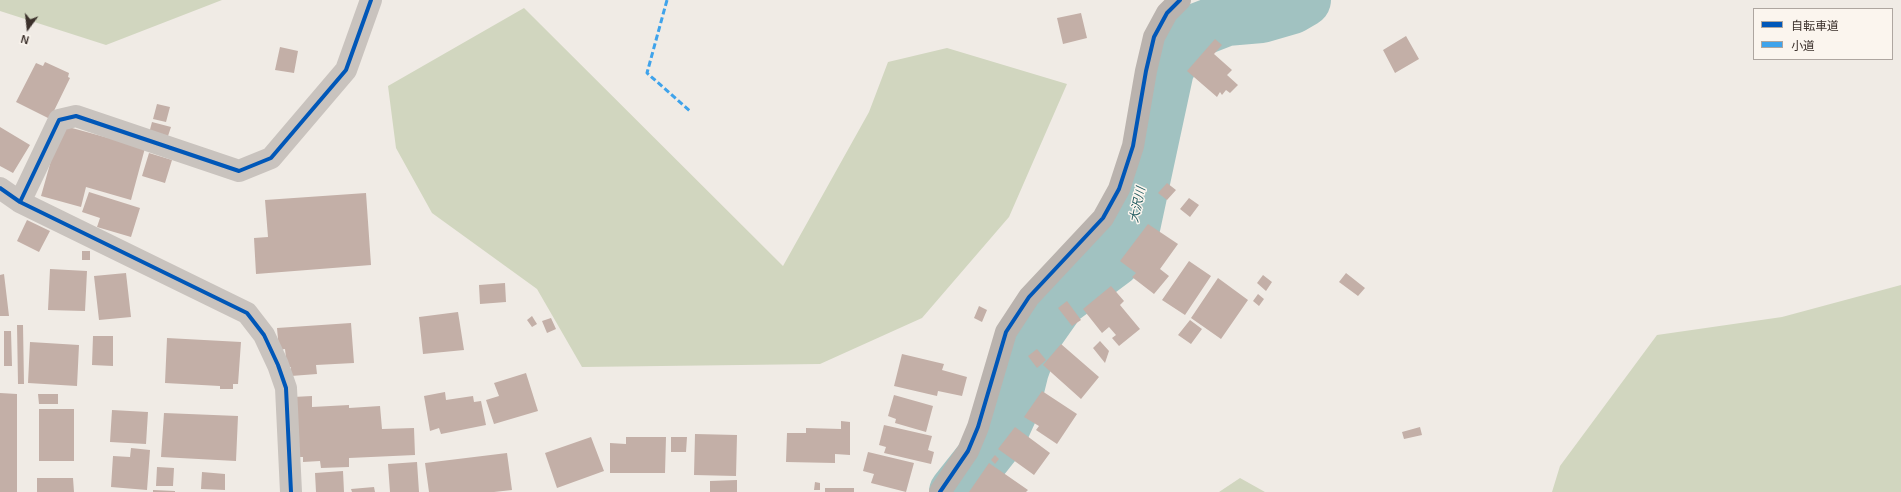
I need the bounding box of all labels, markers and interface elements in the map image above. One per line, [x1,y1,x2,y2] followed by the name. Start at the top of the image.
[8,8,48,48] north arrow
[1753,8,1893,60] legend
[1791,19,1839,33] text: 自転車道
[20,33,30,46] text: N
[1791,39,1815,53] text: 小道
[1127,186,1149,224] water label: 大沢川

